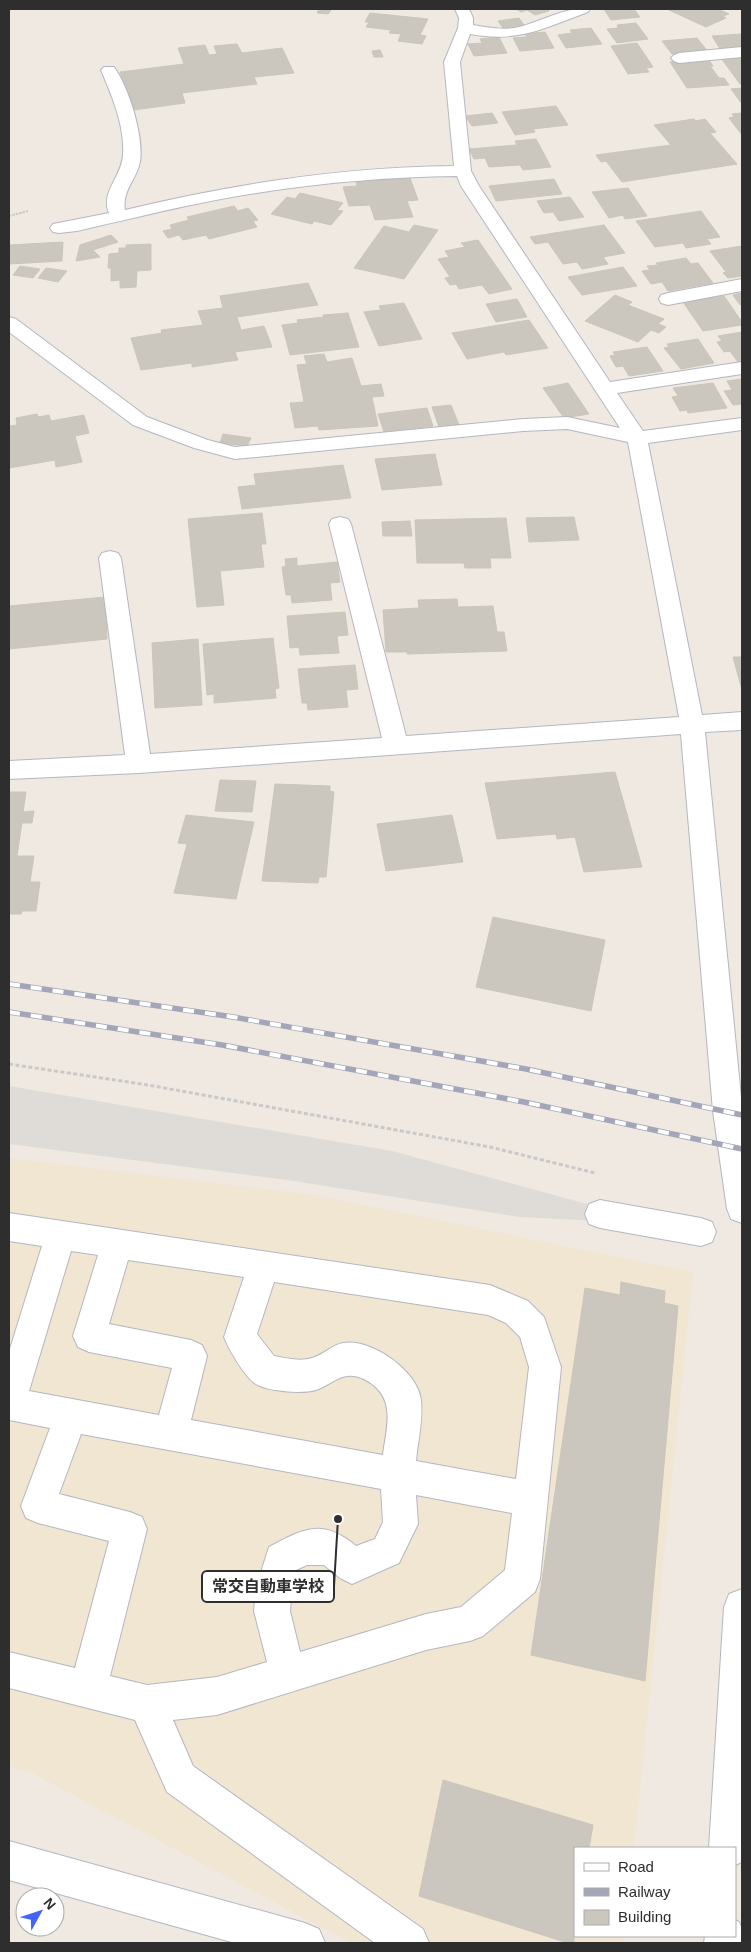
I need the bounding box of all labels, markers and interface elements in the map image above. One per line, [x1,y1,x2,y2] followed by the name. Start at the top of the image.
[202,1571,334,1602] callout: 常交自動車学校
[212,1578,324,1595] text: 常交自動車学校
[574,1847,736,1937] legend
[618,1858,654,1875] text: Road
[618,1883,671,1900] text: Railway
[15,1887,65,1937] north arrow
[41,1895,59,1913] text: N
[618,1908,671,1925] text: Building

